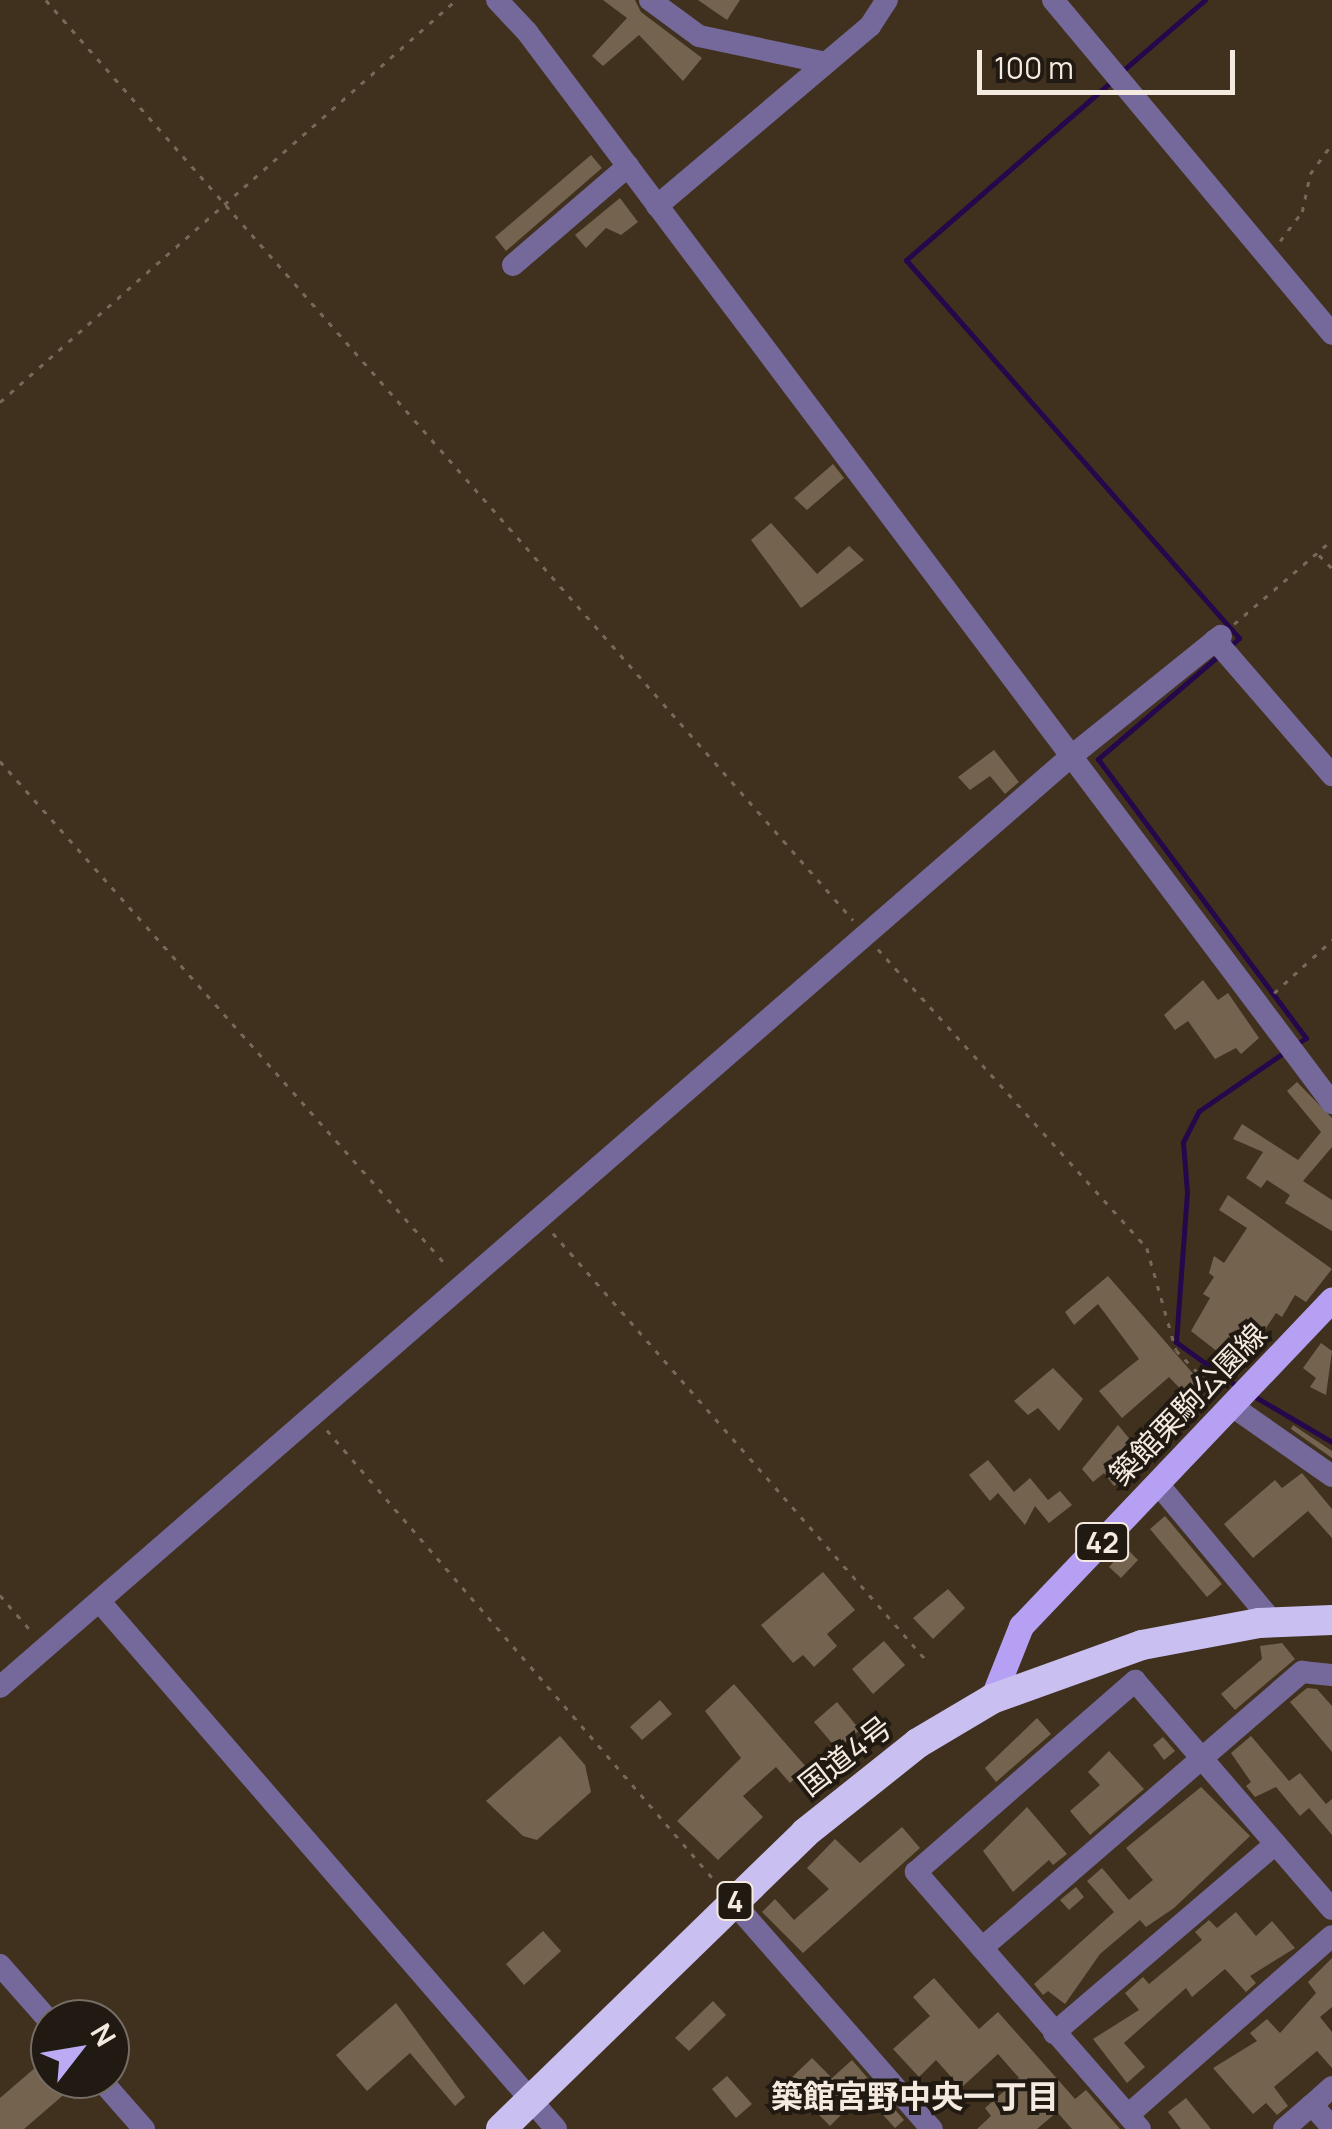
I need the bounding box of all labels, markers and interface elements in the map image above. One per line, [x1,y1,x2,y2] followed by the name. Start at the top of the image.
[982,30,1240,92] scale bar
[994,47,1074,88] text: 100 m
[1102,1316,1274,1492] street label: 築館栗駒公園線
[1074,1519,1130,1565] road number: 42
[791,1709,899,1803] street label: 国道4号
[715,1878,755,1924] road number: 4
[30,1999,130,2099] north arrow
[83,2016,125,2053] text: N
[771,2077,1059,2115] district label: 築館宮野中央一丁目

